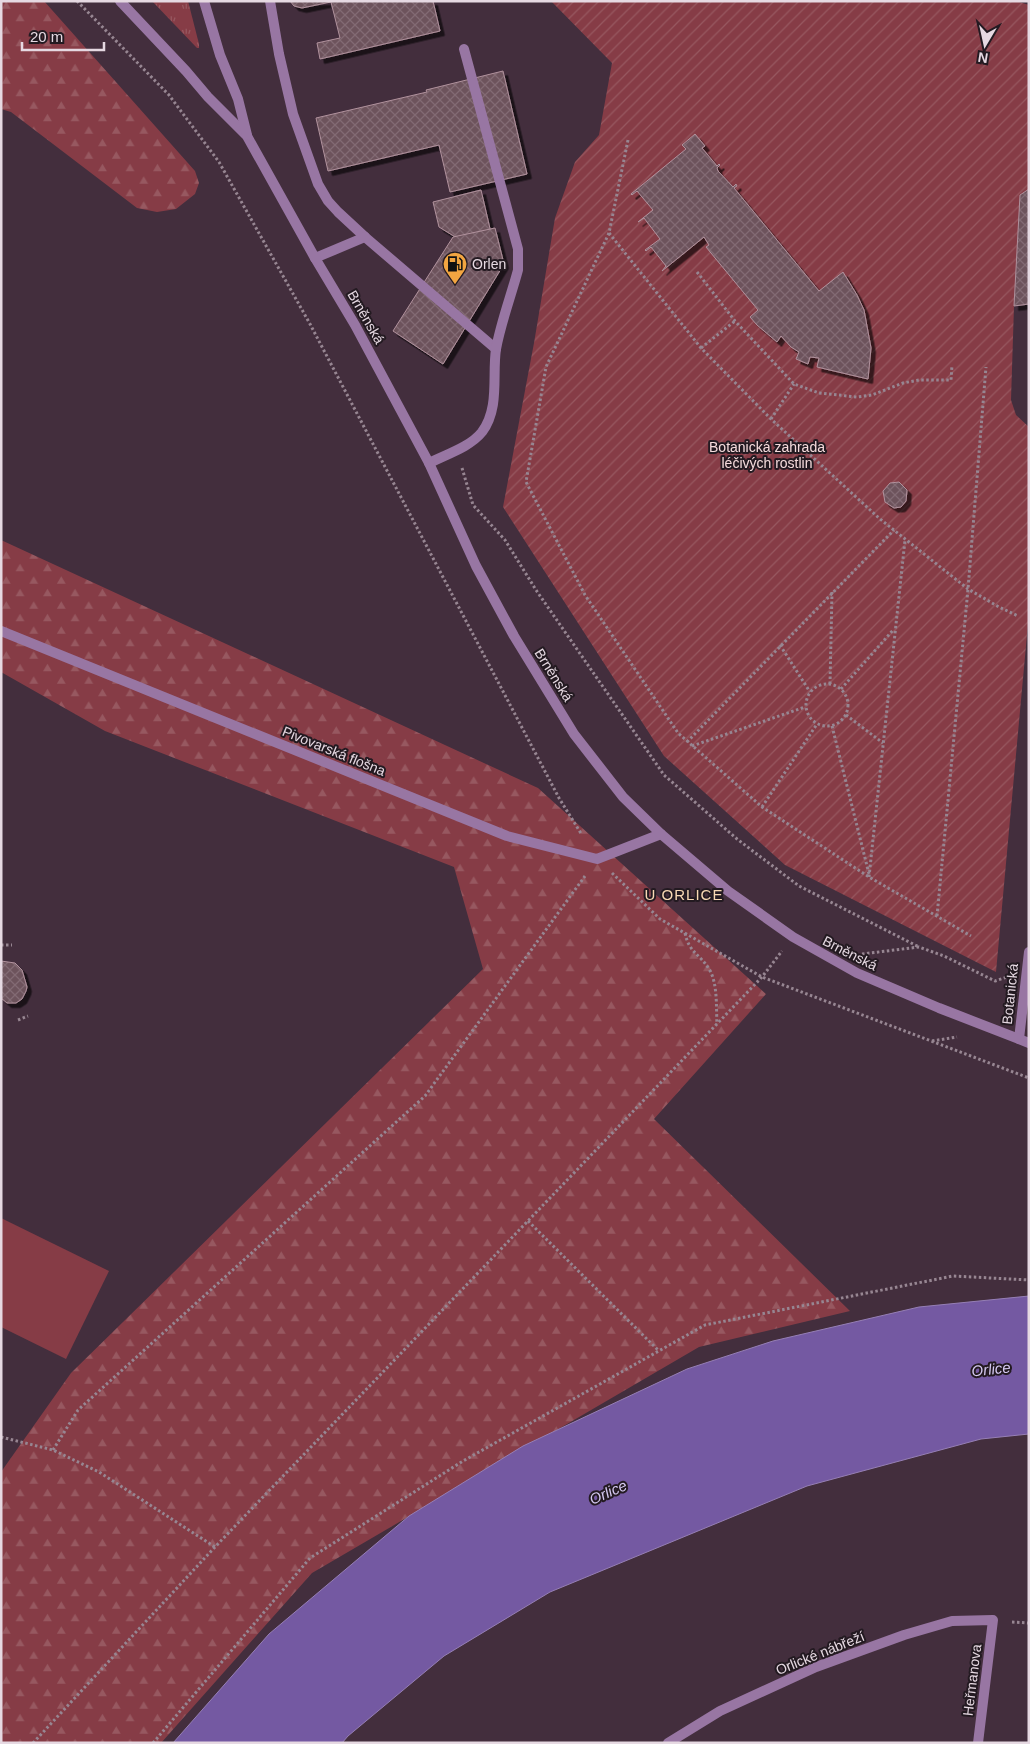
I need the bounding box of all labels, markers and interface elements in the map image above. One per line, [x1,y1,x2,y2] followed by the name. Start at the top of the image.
[22,20,105,52] scale bar
[960,20,1010,70] north arrow
[30,28,63,45] text: 20 m
[977,49,989,67] text: N
[442,251,468,285] fuel station icon: Orlen
[472,256,506,272] place label: Orlen
[344,287,388,347] street label: Brněnská
[709,439,825,471] park label: Botanická zahrada léčivých rostlin
[532,646,577,704] street label: Brněnská
[280,723,388,779] street label: Pivovarská flošna
[645,886,723,903] district label: U ORLICE
[820,932,880,974] street label: Brněnská
[999,962,1021,1025] street label: Botanická
[971,1358,1011,1380] water label: Orlice
[587,1476,629,1508] water label: Orlice
[773,1628,867,1678] street label: Orlické nábřeží
[960,1643,984,1717] street label: Heřmanova

